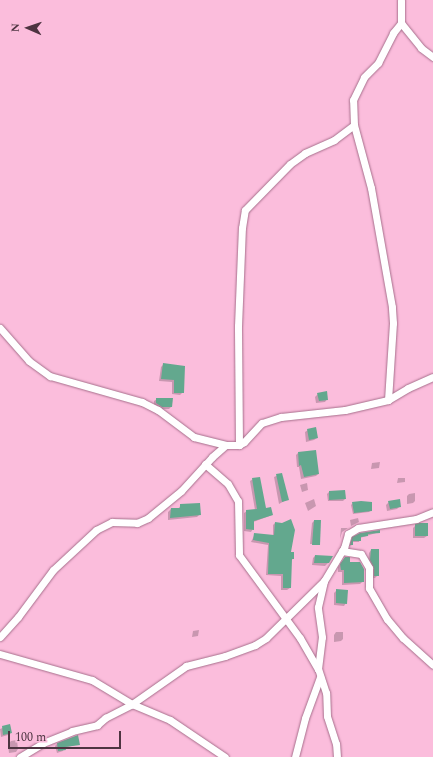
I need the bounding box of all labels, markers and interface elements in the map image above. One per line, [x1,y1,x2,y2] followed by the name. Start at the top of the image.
[8,8,48,48] north arrow
[7,23,24,32] text: N
[10,723,123,749] scale bar
[15,728,46,747] text: 100 m

